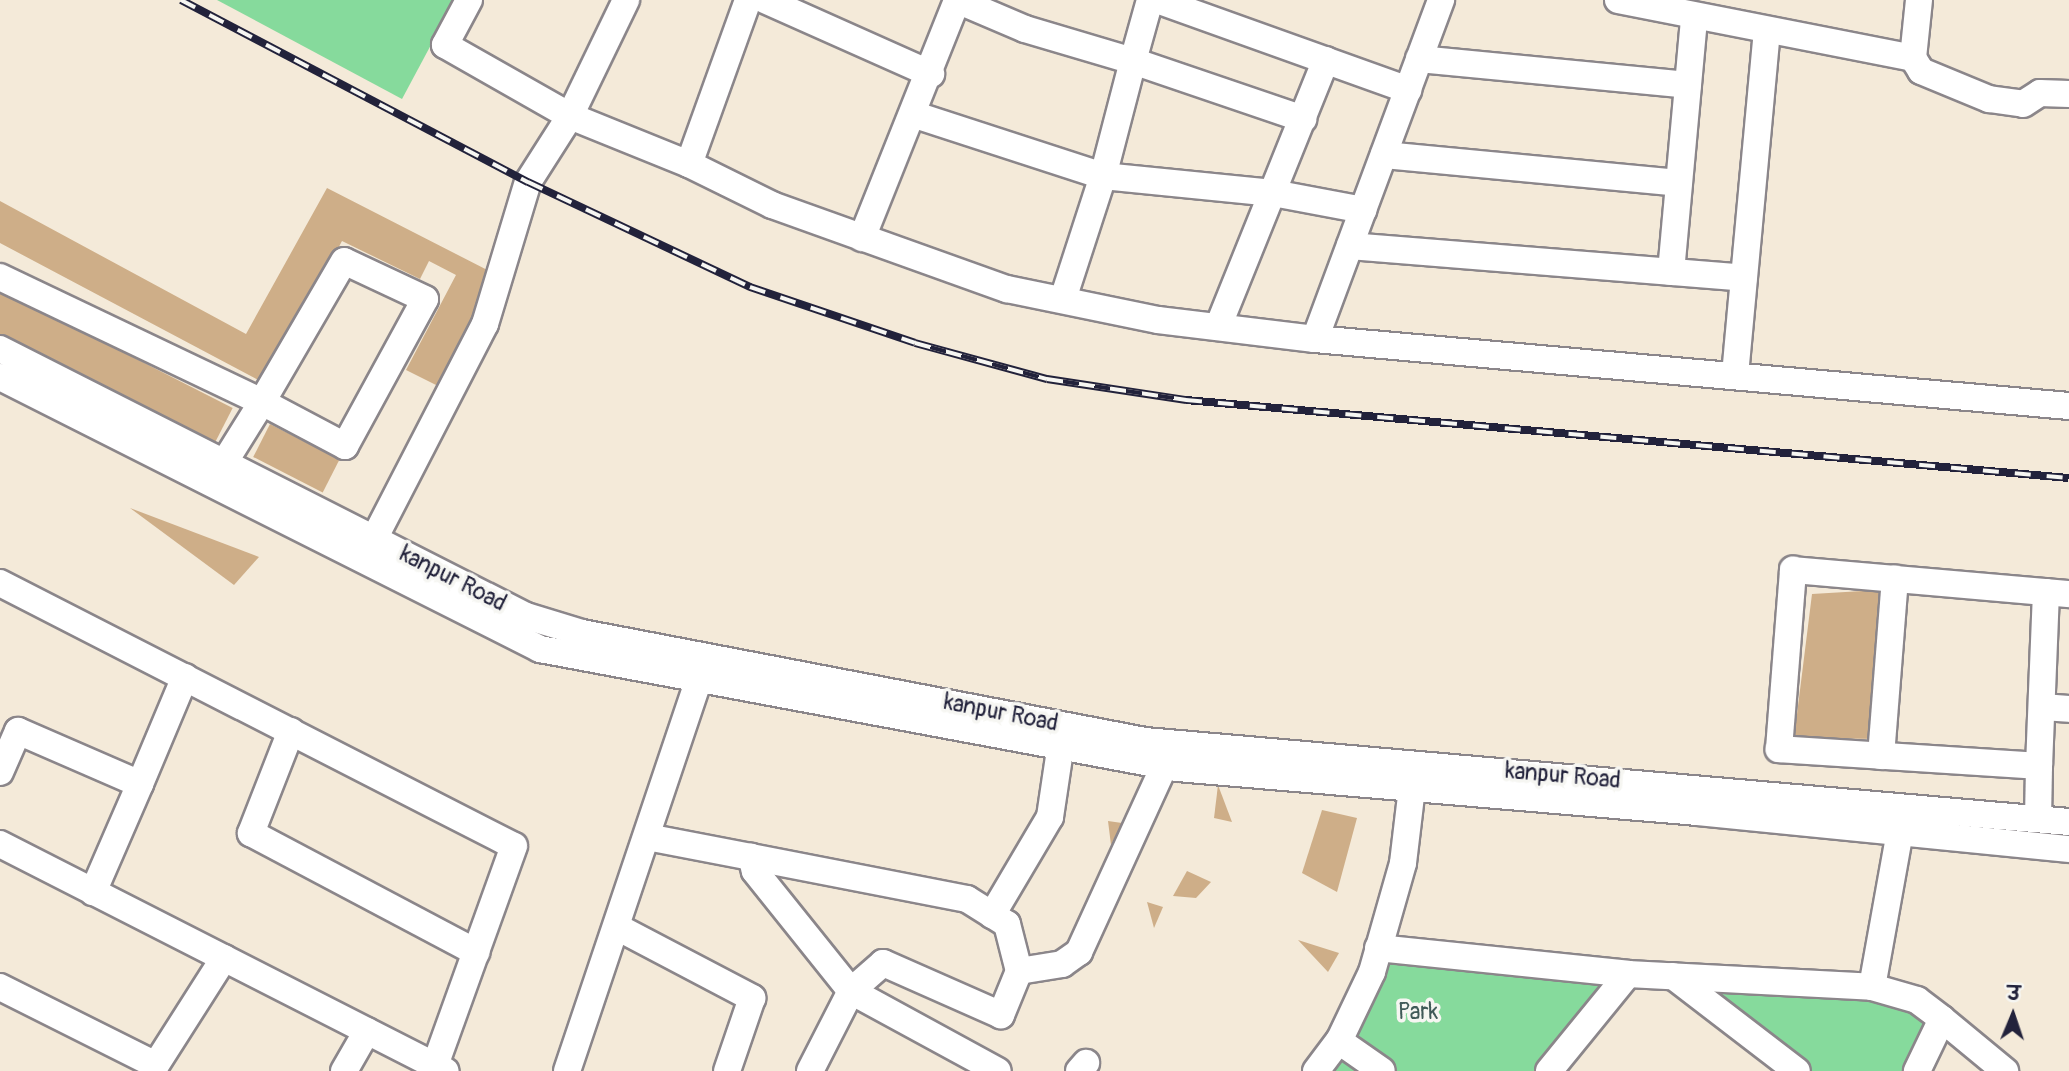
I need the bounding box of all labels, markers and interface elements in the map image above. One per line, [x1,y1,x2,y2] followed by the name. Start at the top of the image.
[395,540,511,618] street label: kanpur Road
[941,688,1061,738] street label: kanpur Road
[1504,757,1622,795] street label: kanpur Road
[1978,980,2048,1050] north arrow
[2007,982,2020,1006] text: उ
[1398,998,1438,1026] park label: Park

